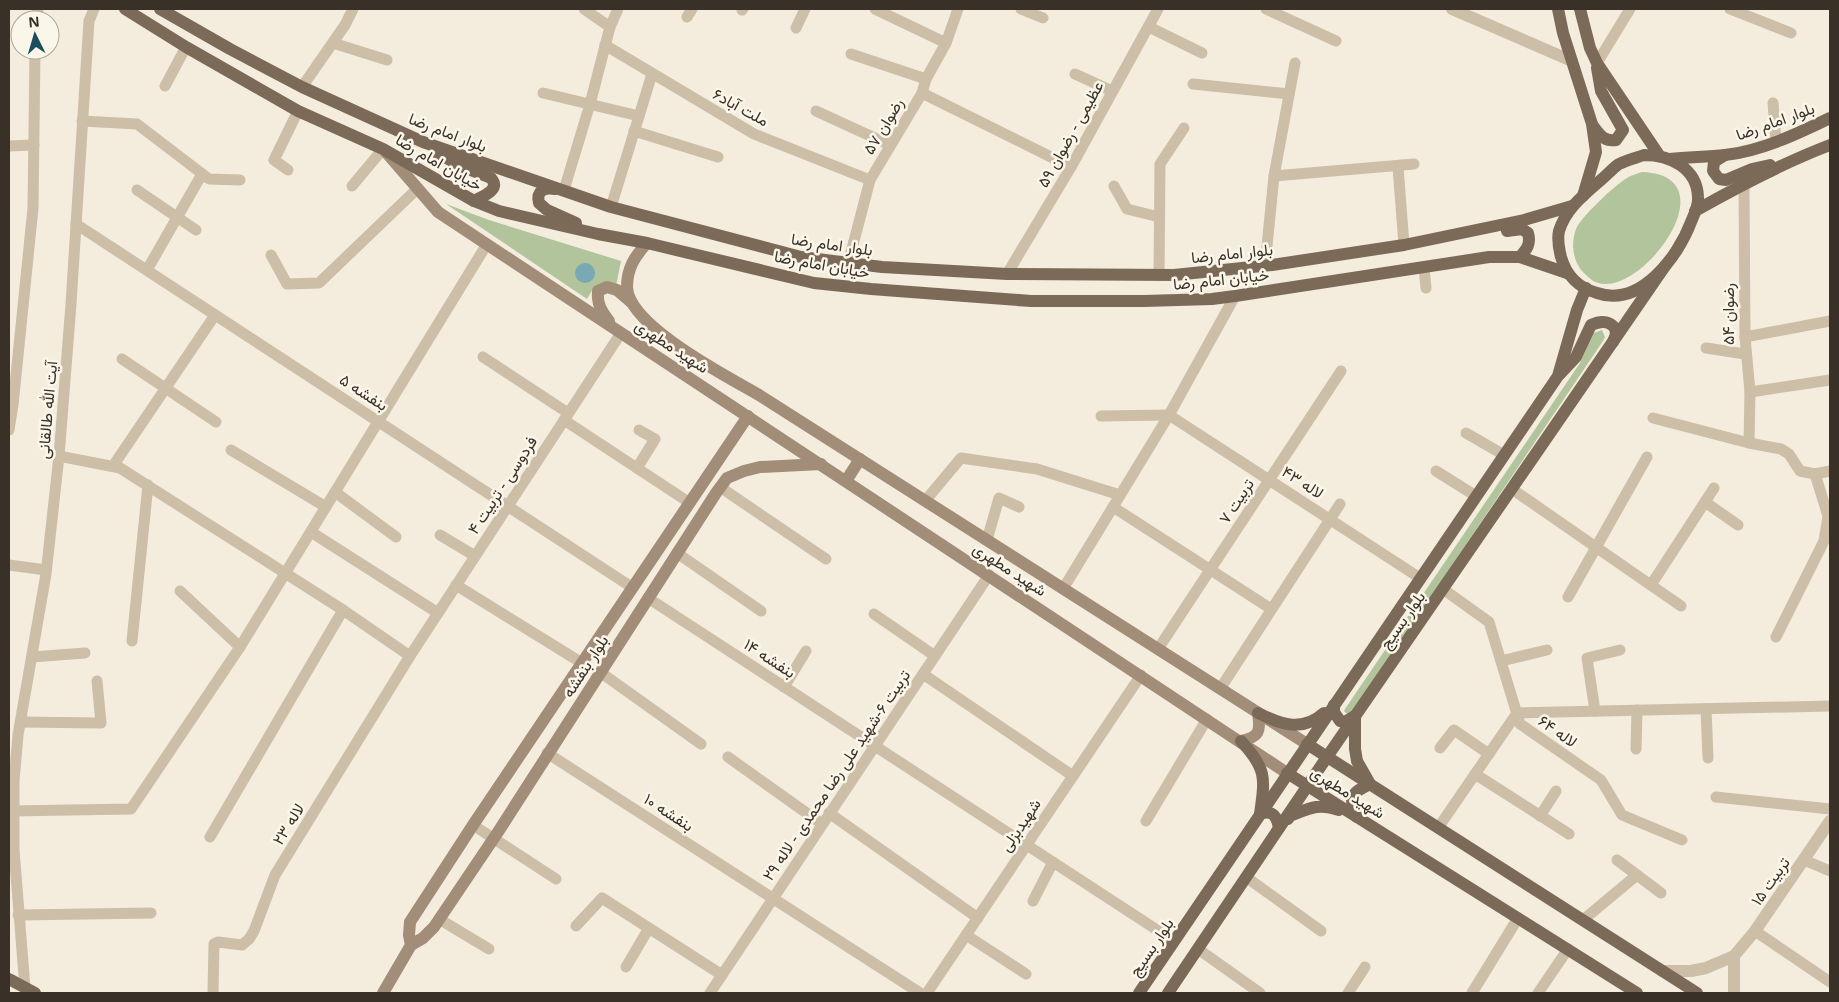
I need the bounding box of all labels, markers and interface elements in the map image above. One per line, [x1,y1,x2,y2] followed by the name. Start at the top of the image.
[10,10,60,60] north arrow
[27,12,40,32] text: N
[1032,77,1108,191] street label: عظیمی - رضوان ۵۹
[709,83,773,131] street label: ملت آباد۶
[858,94,908,158] street label: رضوان ۵۷
[1733,97,1817,145] street label: بلوار امام رضا
[406,107,490,157] street label: بلوار امام رضا
[392,128,487,196] street label: خیابان امام رضا
[790,227,874,261] street label: بلوار امام رضا
[1190,238,1274,268] street label: بلوار امام رضا
[773,245,872,283] street label: خیابان امام رضا
[1172,263,1270,295] street label: خیابان امام رضا
[1717,283,1739,345] street label: رضوان ۵۴
[631,314,713,378] street label: شهید مطهری
[32,359,62,460] street label: آیت الله طالقانی
[336,368,392,416] street label: بنفشه ۵
[462,432,542,538] street label: فردوسی - تربیت ۴
[1278,460,1328,504] street label: لاله ۴۳
[1213,474,1259,528] street label: تربیت ۷
[969,537,1051,601] street label: شهید مطهری
[1374,587,1431,654] street label: بلوار بسیج
[557,631,613,701] street label: بلوار بنفشه
[740,633,800,683] street label: بنفشه ۱۴
[757,665,915,885] street label: تربیت ۶-شهید علی رضا محمدی - لاله ۲۹
[1534,710,1582,752] street label: لاله ۶۴
[1307,760,1389,824] street label: شهید مطهری
[640,788,698,836] street label: بنفشه ۱۰
[994,794,1046,856] street label: شهیدبزلی
[267,799,309,849] street label: لاله ۲۳
[1745,852,1795,910] street label: تربیت ۱۵
[1123,913,1179,981] street label: بلوار بسیج

